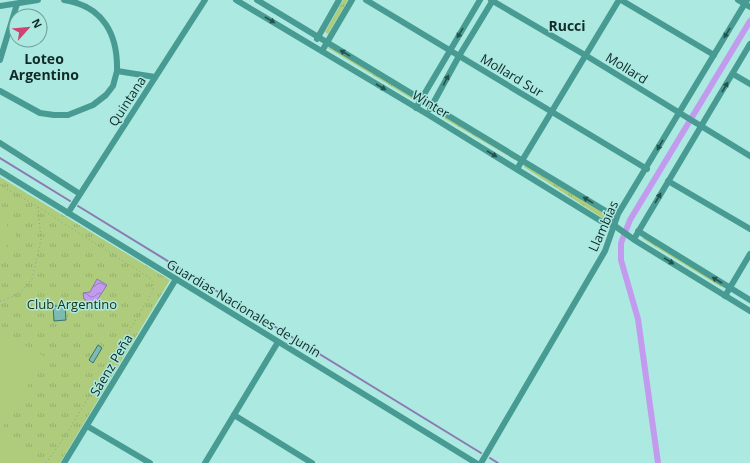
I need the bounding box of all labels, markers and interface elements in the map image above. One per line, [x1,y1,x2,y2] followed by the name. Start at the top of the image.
[8,8,48,48] north arrow
[29,16,46,31] text: N
[264,16,276,23] one-way arrow
[548,16,586,35] district label: Rucci
[456,27,463,39] one-way arrow
[723,28,731,38] one-way arrow
[602,48,652,88] street label: Mollard
[9,49,79,84] district label: Loteo Argentino
[340,49,350,57] one-way arrow
[477,49,547,101] street label: Mollard Sur
[104,72,150,130] street label: Quintana
[443,74,449,86] one-way arrow
[721,82,729,92] one-way arrow
[375,83,387,90] one-way arrow
[409,86,454,122] street label: Winter
[657,139,664,151] one-way arrow
[487,151,498,158] one-way arrow
[654,192,661,204] one-way arrow
[582,197,594,204] one-way arrow
[584,198,622,254] street label: Llambías
[163,255,325,361] street label: Guardias Nacionales de Junín
[663,258,675,265] one-way arrow
[711,276,723,283] one-way arrow
[27,295,117,313] park label: Club Argentino
[85,331,137,399] street label: Sáenz Peña

